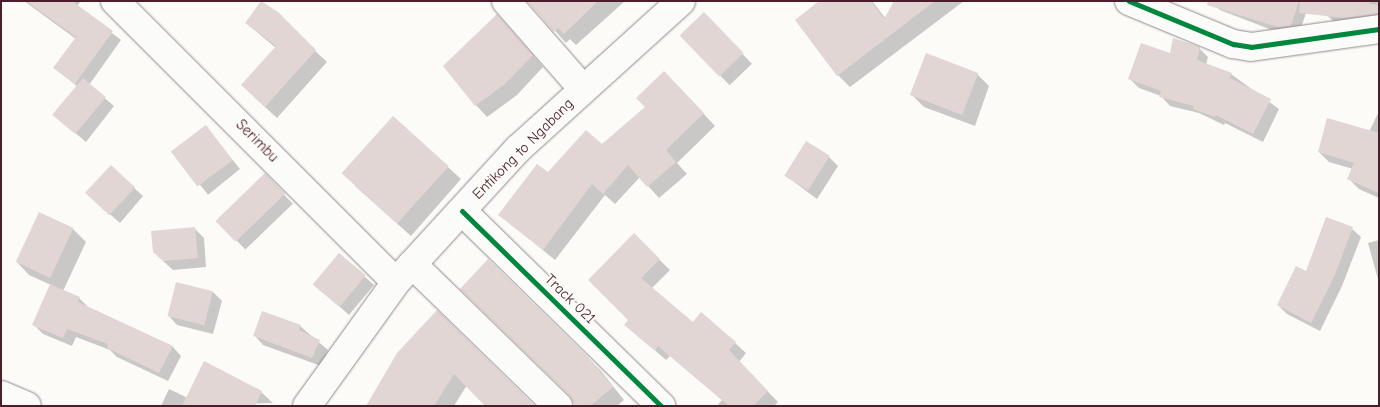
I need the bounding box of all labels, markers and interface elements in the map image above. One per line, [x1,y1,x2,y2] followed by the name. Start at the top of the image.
[469,95,577,203] street label: Entikong to Ngabang
[232,116,282,166] street label: Serimbu
[541,270,599,328] street label: Track 021

